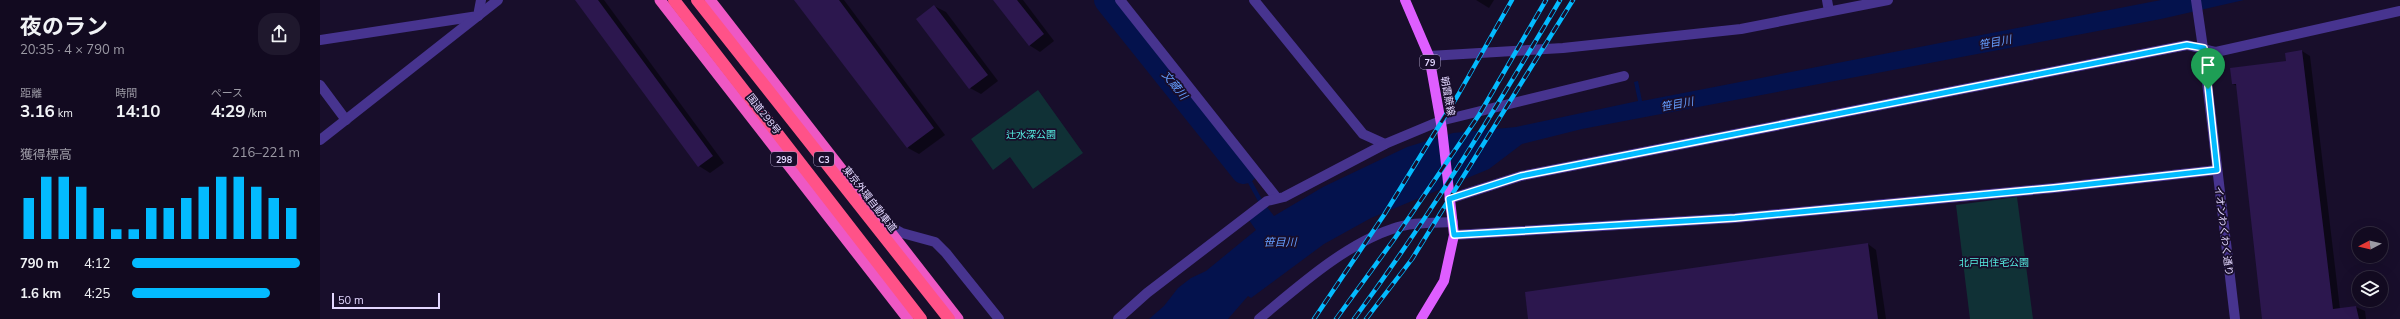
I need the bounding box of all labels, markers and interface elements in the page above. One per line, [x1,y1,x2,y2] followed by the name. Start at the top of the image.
[20,12,108,40] text: 夜のラン
[258,13,300,55] button: share
[1977,32,2014,52] water label: 笹目川
[20,41,125,57] text: 20:35 · 4 × 790 m
[2191,48,2225,89] pin
[2197,54,2219,76] icon: arrive
[1420,55,1440,69] road number: 79
[1159,68,1191,103] water label: 文蔵川
[1438,75,1458,117] street label: 朝霞蕨線
[20,86,42,100] text: 距離
[115,86,137,100] text: 時間
[211,86,243,100] text: ペース
[744,91,784,137] street label: 国道298号
[1659,94,1696,114] water label: 笹目川
[20,100,55,121] text: 3.16
[115,100,160,121] text: 14:10
[211,100,245,121] text: 4:29
[55,106,73,120] text: km
[245,106,267,120] text: /km
[1006,128,1056,141] park label: 辻水深公園
[232,144,300,160] text: 216–221 m
[20,146,72,162] text: 獲得標高
[771,152,797,166] road number: 298
[814,152,834,166] road number: C3
[840,163,900,235] street label: 東京外環自動車道
[2212,186,2236,276] street label: イオンわくわく通り
[2352,227,2388,263] north arrow
[2352,227,2388,307] map controls
[1264,235,1297,249] water label: 笹目川
[20,255,59,271] text: 790 m
[84,255,110,271] text: 4:12
[1959,256,2029,269] park label: 北戸田住宅公園
[2352,271,2388,307] button: layers
[20,285,61,301] text: 1.6 km
[84,285,110,301] text: 4:25
[332,291,440,310] scale bar
[338,293,364,307] text: 50 m

